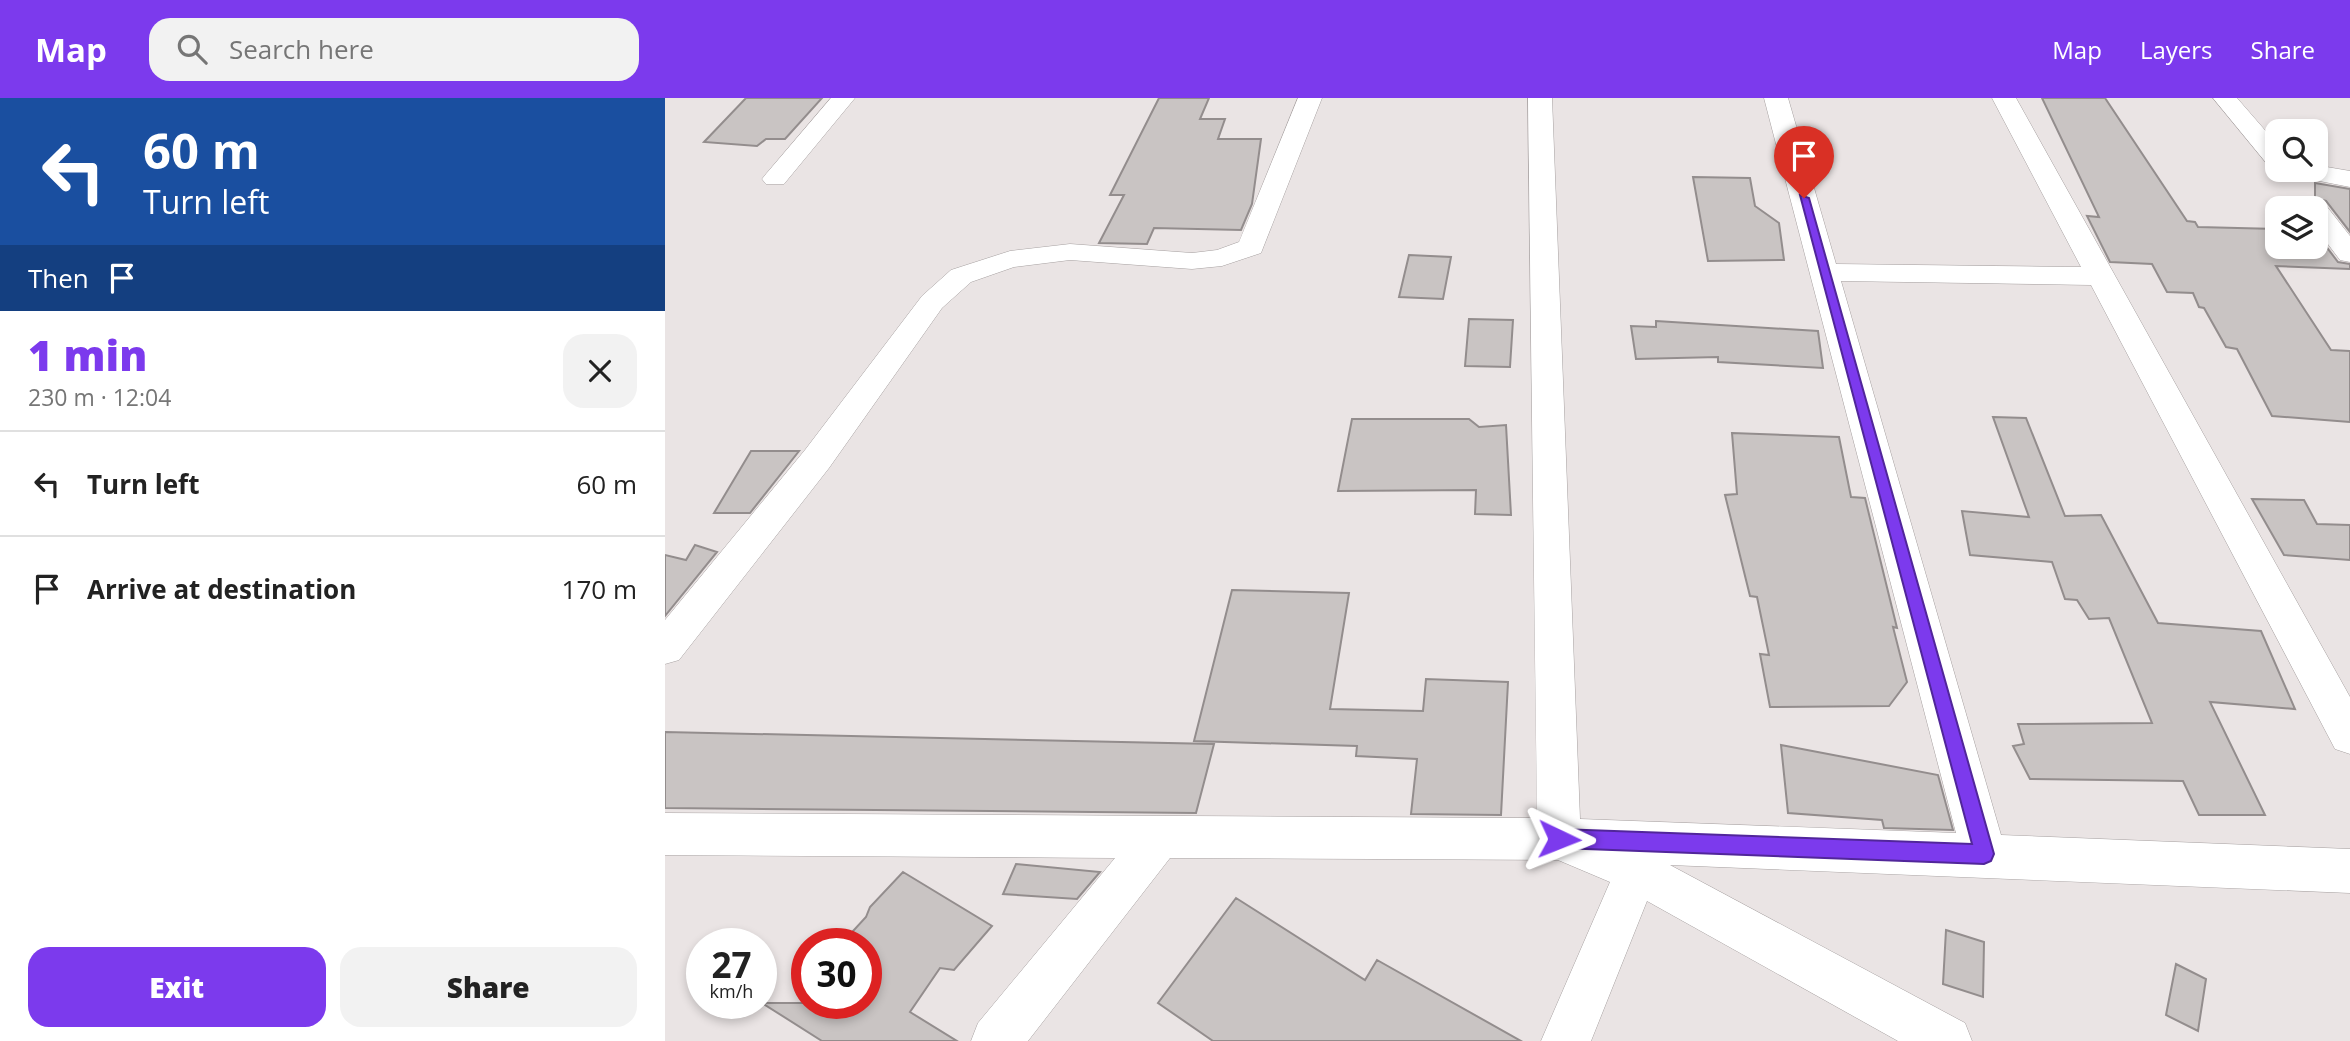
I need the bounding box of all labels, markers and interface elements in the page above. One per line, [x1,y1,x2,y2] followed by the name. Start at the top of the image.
[149,18,639,81] search box
[35,27,107,72] text: Map
[173,30,211,68] icon: search
[229,31,374,67] text: Search here
[2052,33,2102,66] text: Map
[2140,33,2213,66] text: Layers
[2251,33,2315,66] text: Share
[143,117,260,183] text: 60 m
[2265,119,2328,259] map controls
[2265,119,2328,182] button: search
[28,126,119,217] icon: left
[1774,126,1834,198] pin
[1785,137,1823,175] icon: arrive
[143,180,269,223] text: Turn left
[2265,196,2328,259] button: layers
[103,259,141,297] icon: arrive
[28,260,89,296] text: Then
[28,326,147,383] text: 1 min
[563,334,637,408] button: close
[28,381,171,413] text: 230 m · 12:04
[28,465,66,503] icon: left
[87,466,199,502] text: Turn left
[576,466,637,502] text: 60 m
[28,570,66,608] icon: arrive
[87,571,356,607] text: Arrive at destination
[562,571,637,607] text: 170 m
[1522,802,1596,876] position arrow
[791,928,882,1019] speed limit sign: 30
[711,941,752,988] text: 27
[28,947,326,1027] button: Exit
[340,947,637,1027] button: Share
[710,979,753,1003] text: km/h

